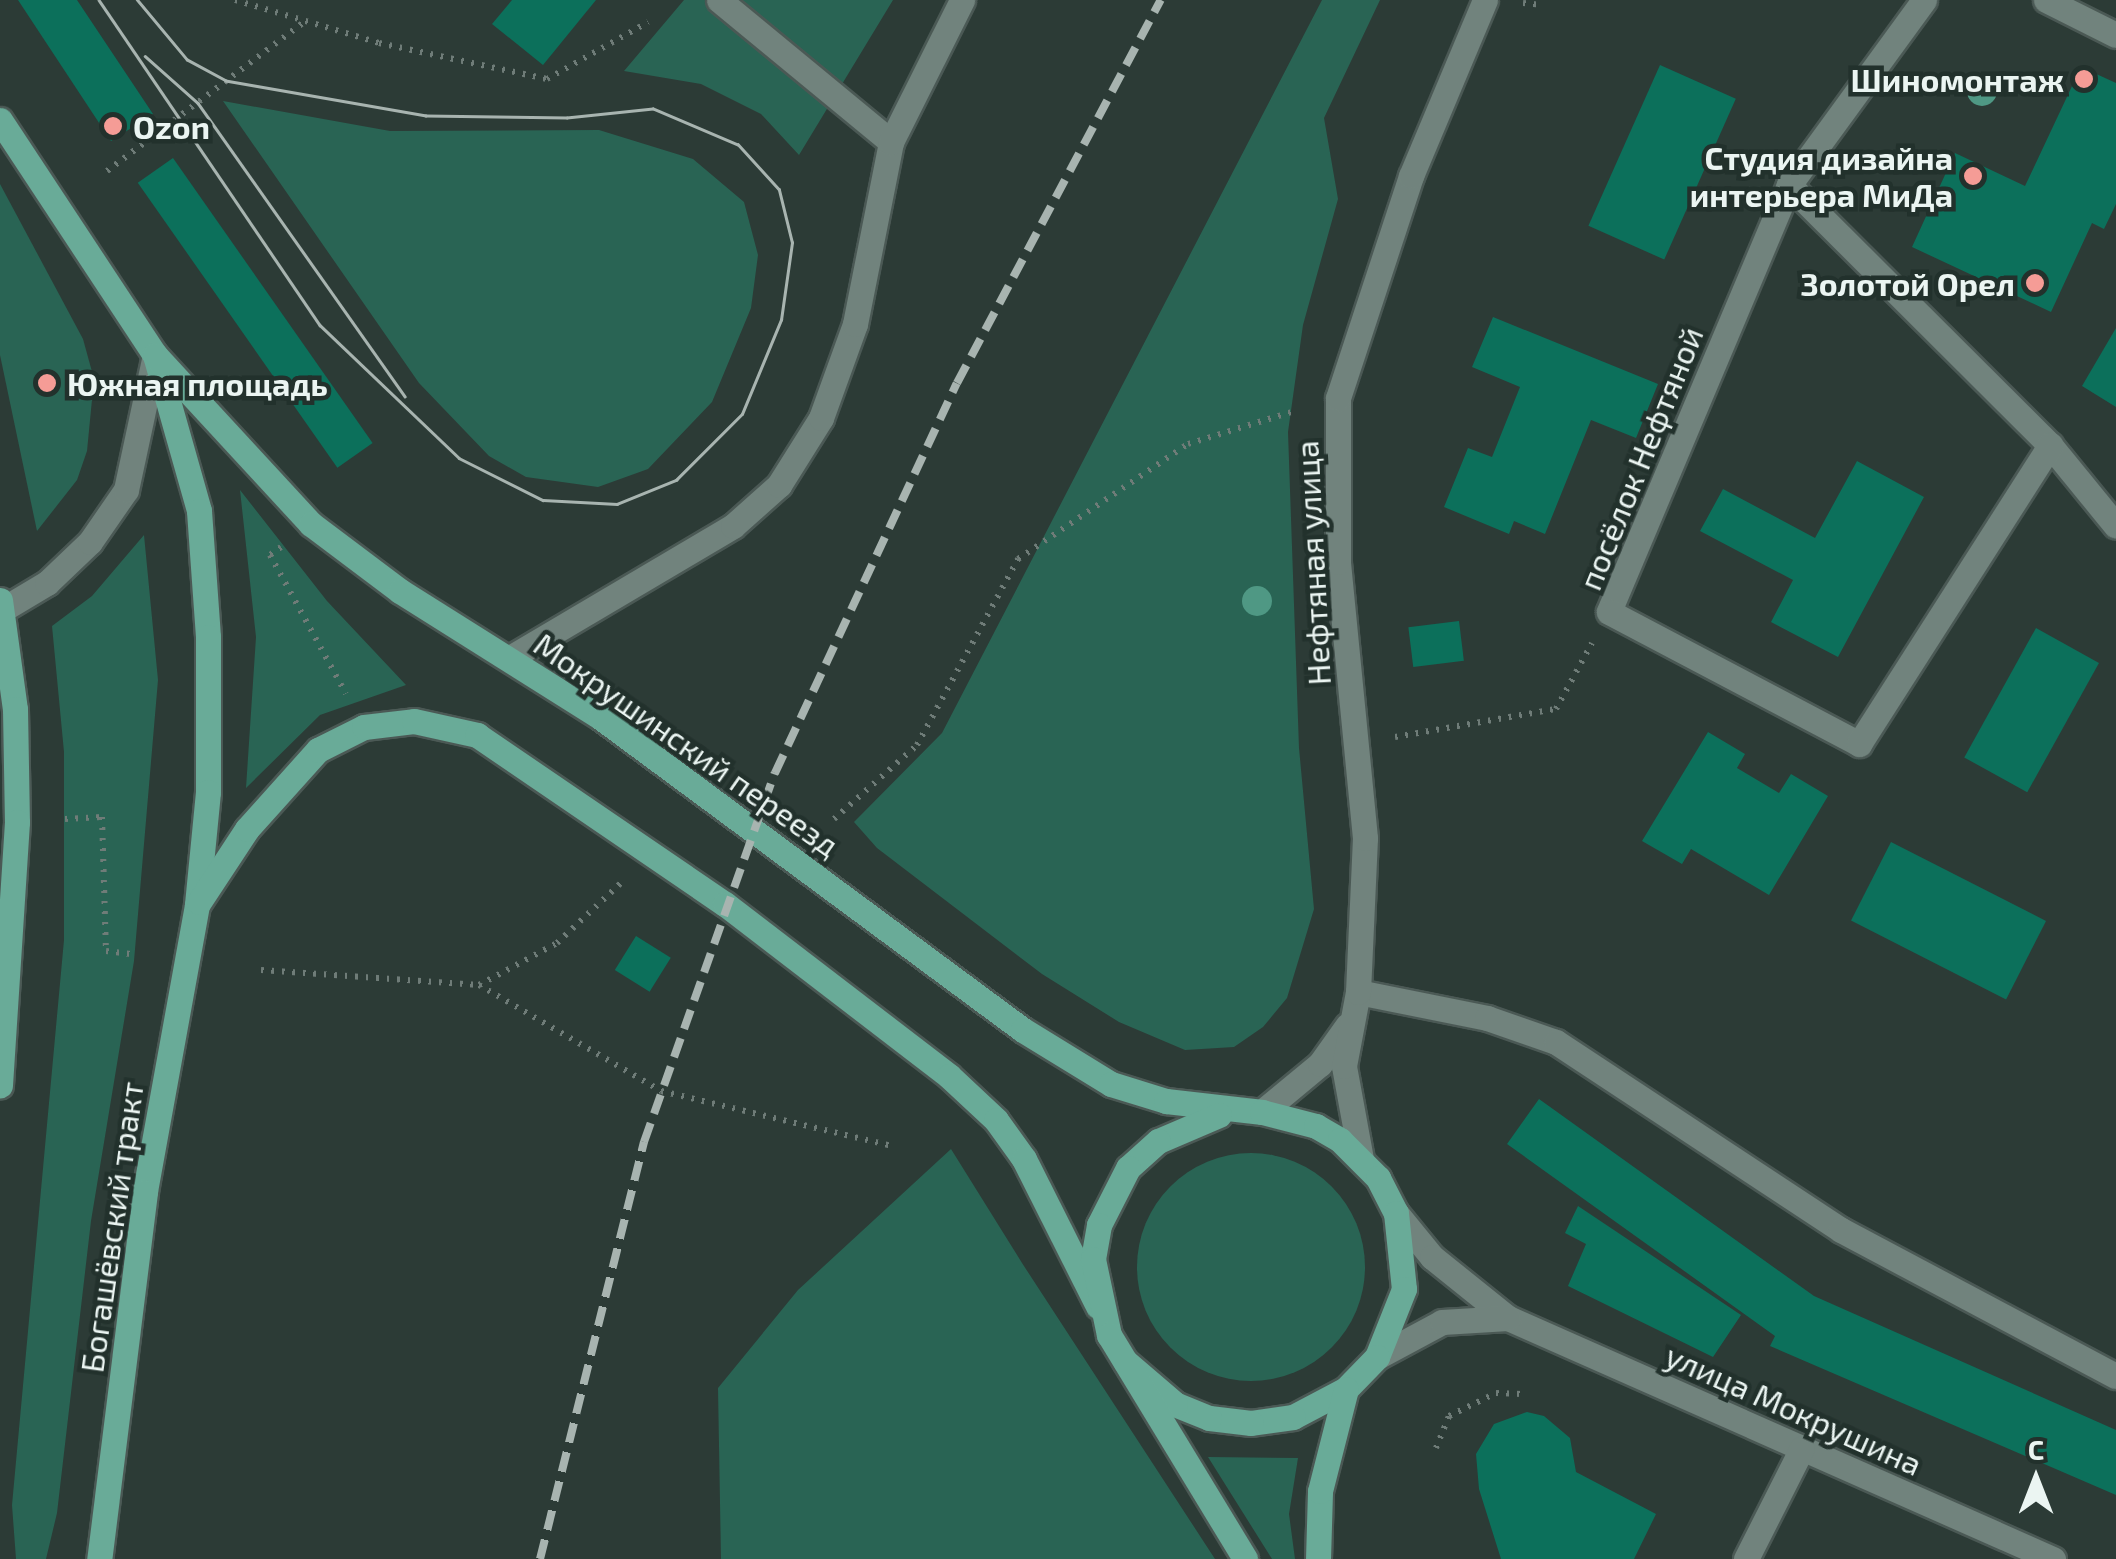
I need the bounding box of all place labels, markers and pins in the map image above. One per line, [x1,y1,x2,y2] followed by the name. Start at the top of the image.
[1851,60,2064,98] place label: Шиномонтаж
[2073,68,2095,90] marker: Шиномонтаж
[133,107,210,145] place label: Ozon
[102,115,124,137] marker: Ozon
[1690,139,1953,214] place label: Студия дизайна интерьера МиДа
[1962,165,1984,187] marker: Студия дизайна интерьера МиДа
[1800,264,2015,302] place label: Золотой Орел
[2024,272,2046,294] marker: Золотой Орел
[67,364,328,402] place label: Южная площадь
[36,372,58,394] marker: Южная площадь

